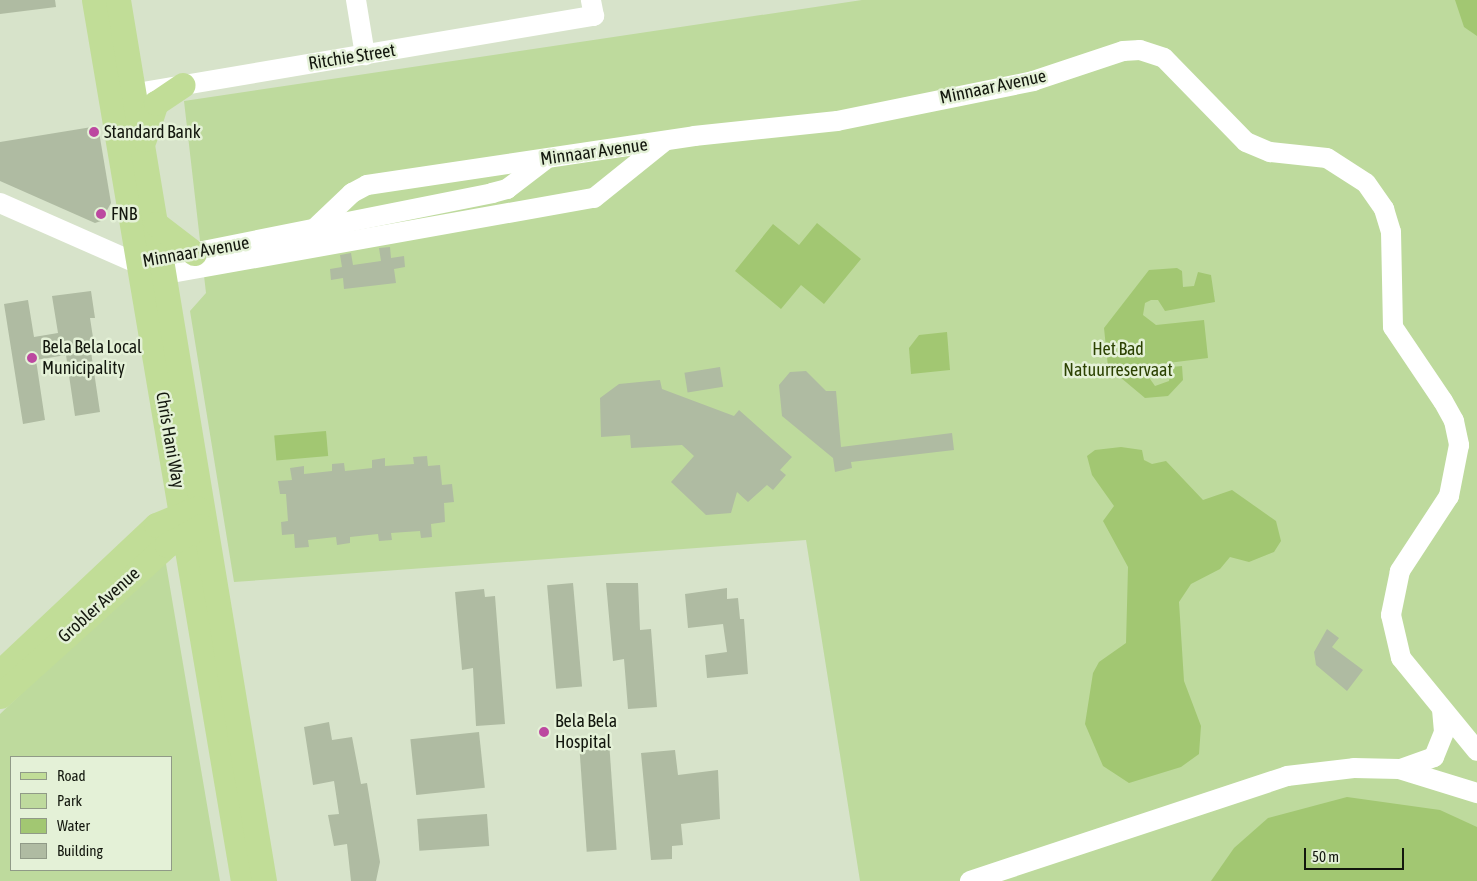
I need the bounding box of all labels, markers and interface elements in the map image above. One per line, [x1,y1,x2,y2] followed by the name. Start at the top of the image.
[307,39,397,75] street label: Ritchie Street
[938,65,1048,109] street label: Minnaar Avenue
[104,121,201,143] place label: Standard Bank
[88,126,100,138] marker: Standard Bank
[539,134,649,170] street label: Minnaar Avenue
[111,203,137,225] place label: FNB
[95,208,107,220] marker: FNB
[141,232,251,272] street label: Minnaar Avenue
[42,337,142,379] place label: Bela Bela Local Municipality
[1063,339,1173,382] park label: Het Bad Natuurreservaat
[26,352,38,364] marker: Bela Bela Local Municipality
[151,390,189,490] street label: Chris Hani Way
[54,563,144,647] street label: Grobler Avenue
[555,711,617,754] place label: Bela Bela Hospital
[537,725,551,739] marker: Bela Bela Hospital
[10,756,172,871] legend
[57,767,86,784] text: Road
[57,792,82,809] text: Park
[57,817,90,834] text: Water
[1307,838,1407,870] scale bar
[57,842,103,859] text: Building
[1312,848,1339,865] text: 50 m

